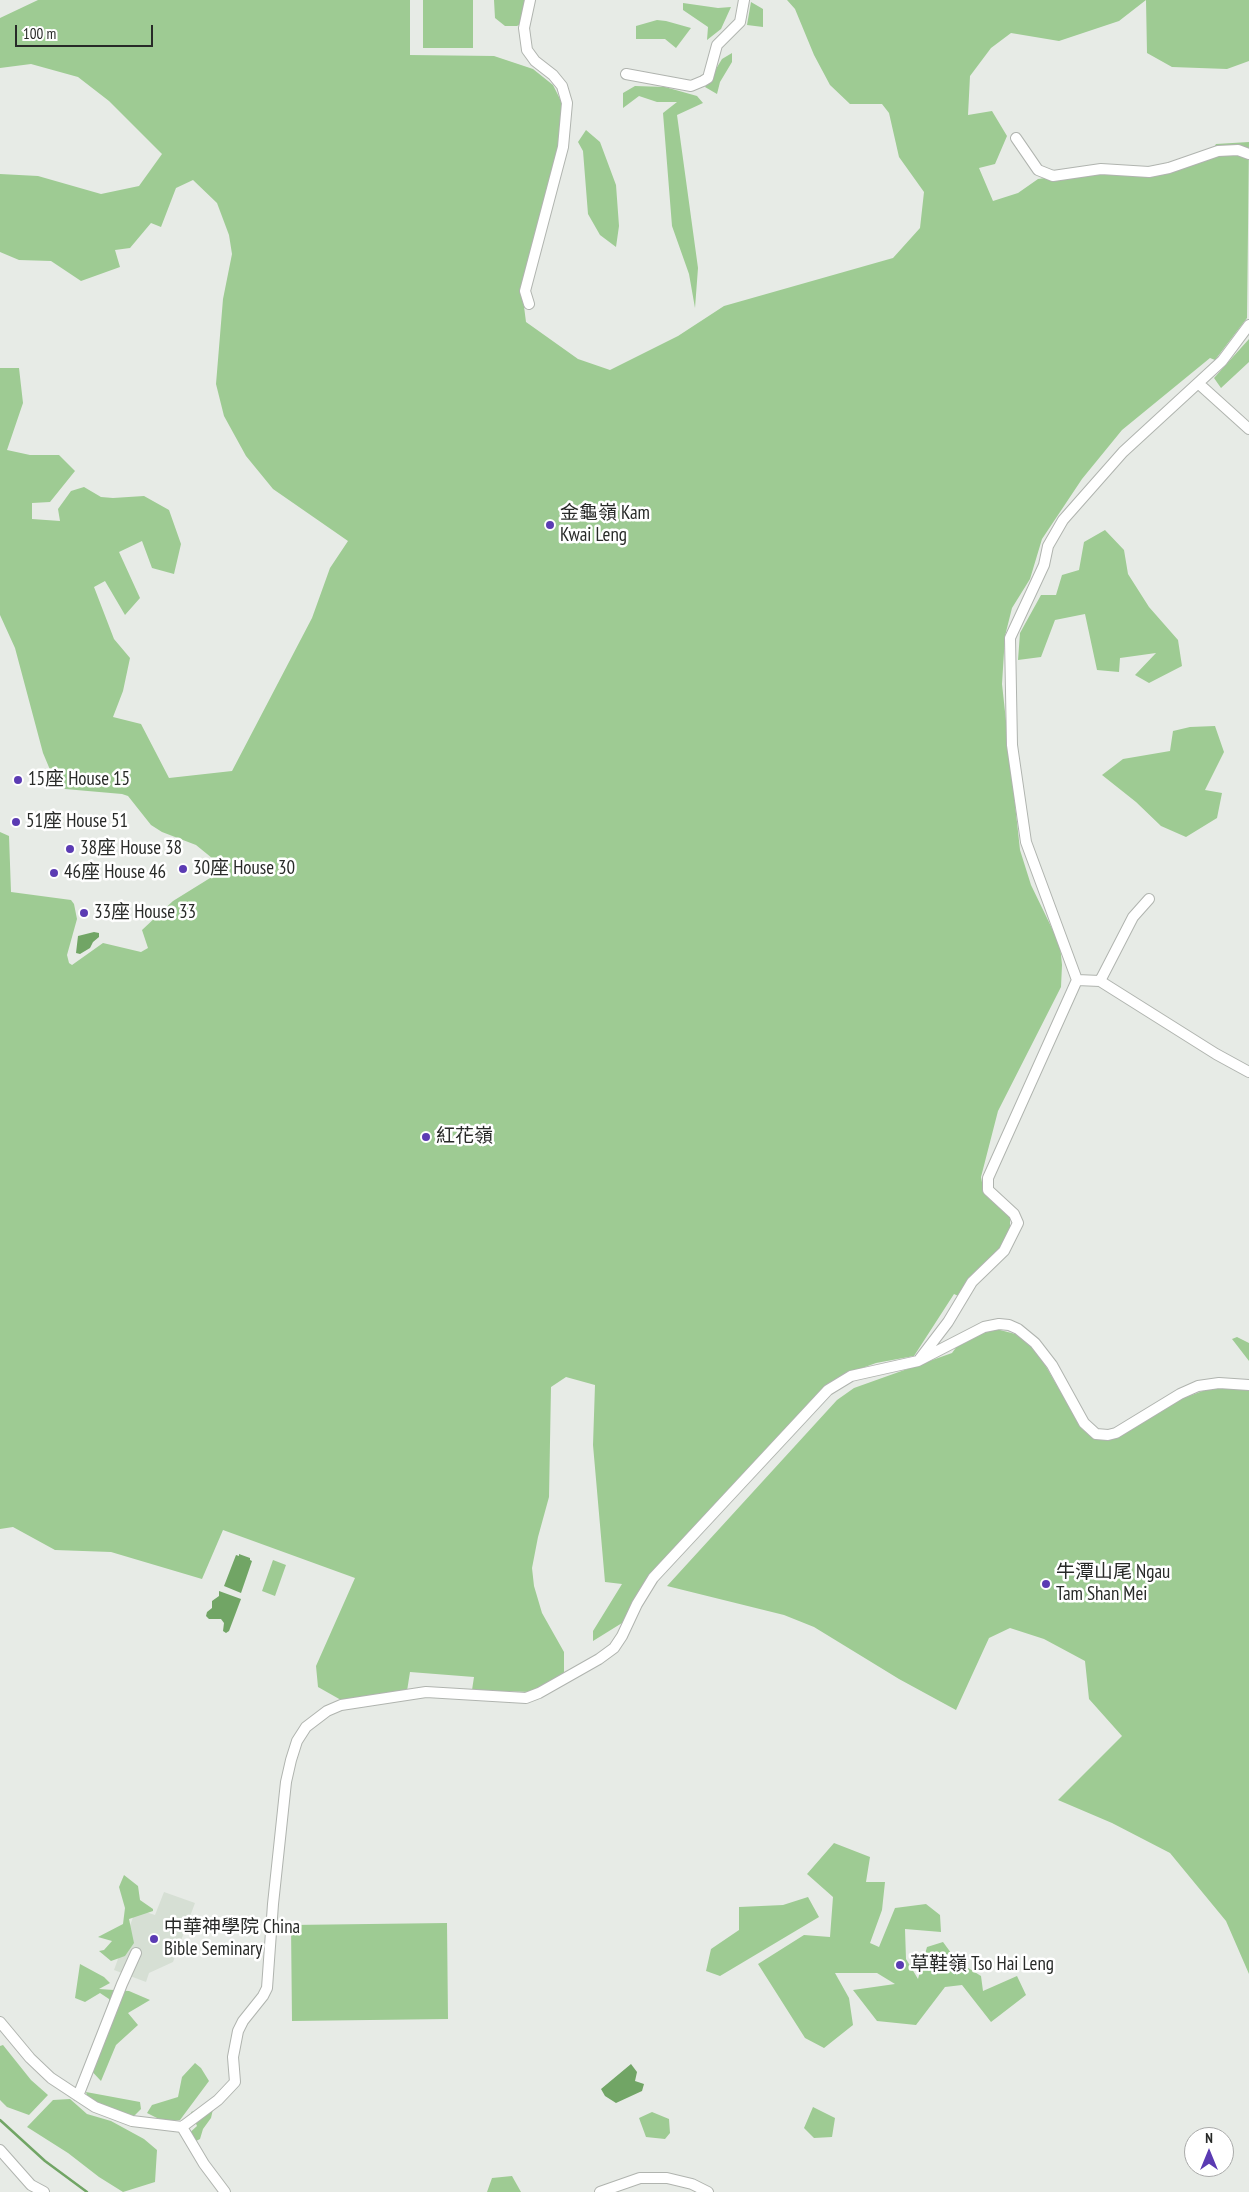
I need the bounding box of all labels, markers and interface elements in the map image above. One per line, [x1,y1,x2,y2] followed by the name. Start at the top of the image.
[18,15,155,47] scale bar
[23,24,56,43] text: 100 m
[560,503,650,547] place label: 金龜嶺 Kam Kwai Leng
[544,519,556,531] marker: 金龜嶺 Kam Kwai Leng
[28,769,130,791] place label: 15座 House 15
[12,774,24,786] marker: 15座 House 15
[26,811,128,833] place label: 51座 House 51
[10,816,22,828] marker: 51座 House 51
[80,838,182,860] place label: 38座 House 38
[64,843,76,855] marker: 38座 House 38
[193,858,295,880] place label: 30座 House 30
[64,862,166,884] place label: 46座 House 46
[177,863,189,875] marker: 30座 House 30
[48,867,60,879] marker: 46座 House 46
[94,902,196,924] place label: 33座 House 33
[78,907,90,919] marker: 33座 House 33
[436,1126,493,1148] place label: 紅花嶺
[420,1131,432,1143] marker: 紅花嶺
[1056,1562,1170,1606] place label: 牛潭山尾 Ngau Tam Shan Mei
[1040,1578,1052,1590] marker: 牛潭山尾 Ngau Tam Shan Mei
[164,1917,300,1961] place label: 中華神學院 China Bible Seminary
[148,1933,160,1945] marker: 中華神學院 China Bible Seminary
[910,1954,1054,1976] place label: 草鞋嶺 Tso Hai Leng
[894,1959,906,1971] marker: 草鞋嶺 Tso Hai Leng
[1184,2127,1234,2177] north arrow
[1205,2129,1213,2147] text: N

